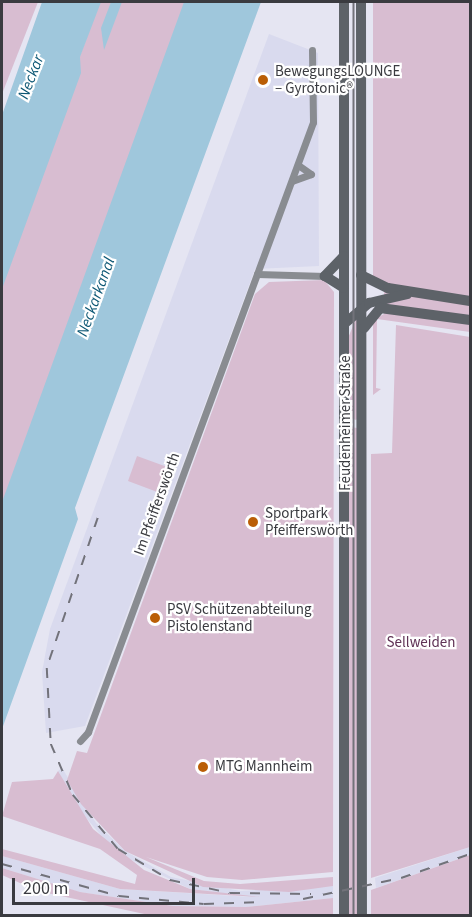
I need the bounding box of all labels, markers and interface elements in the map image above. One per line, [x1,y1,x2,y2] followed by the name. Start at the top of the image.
[14,52,48,102] water label: Neckar
[275,62,401,97] place label: BewegungsLOUNGE – Gyrotonic®
[256,73,270,87] marker: BewegungsLOUNGE – Gyrotonic®
[73,255,119,339] water label: Neckarkanal
[337,355,355,491] street label: Feudenheimer Straße
[130,450,184,558] street label: Im Pfeifferswörth
[265,504,354,539] place label: Sportpark Pfeifferswörth
[246,515,260,529] marker: Sportpark Pfeifferswörth
[167,600,312,635] place label: PSV Schützenabteilung Pistolenstand
[148,611,162,625] marker: PSV Schützenabteilung Pistolenstand
[387,634,455,652] park label: Sellweiden
[215,758,312,776] place label: MTG Mannheim
[196,760,210,774] marker: MTG Mannheim
[15,866,198,904] scale bar
[23,876,68,901] text: 200 m

